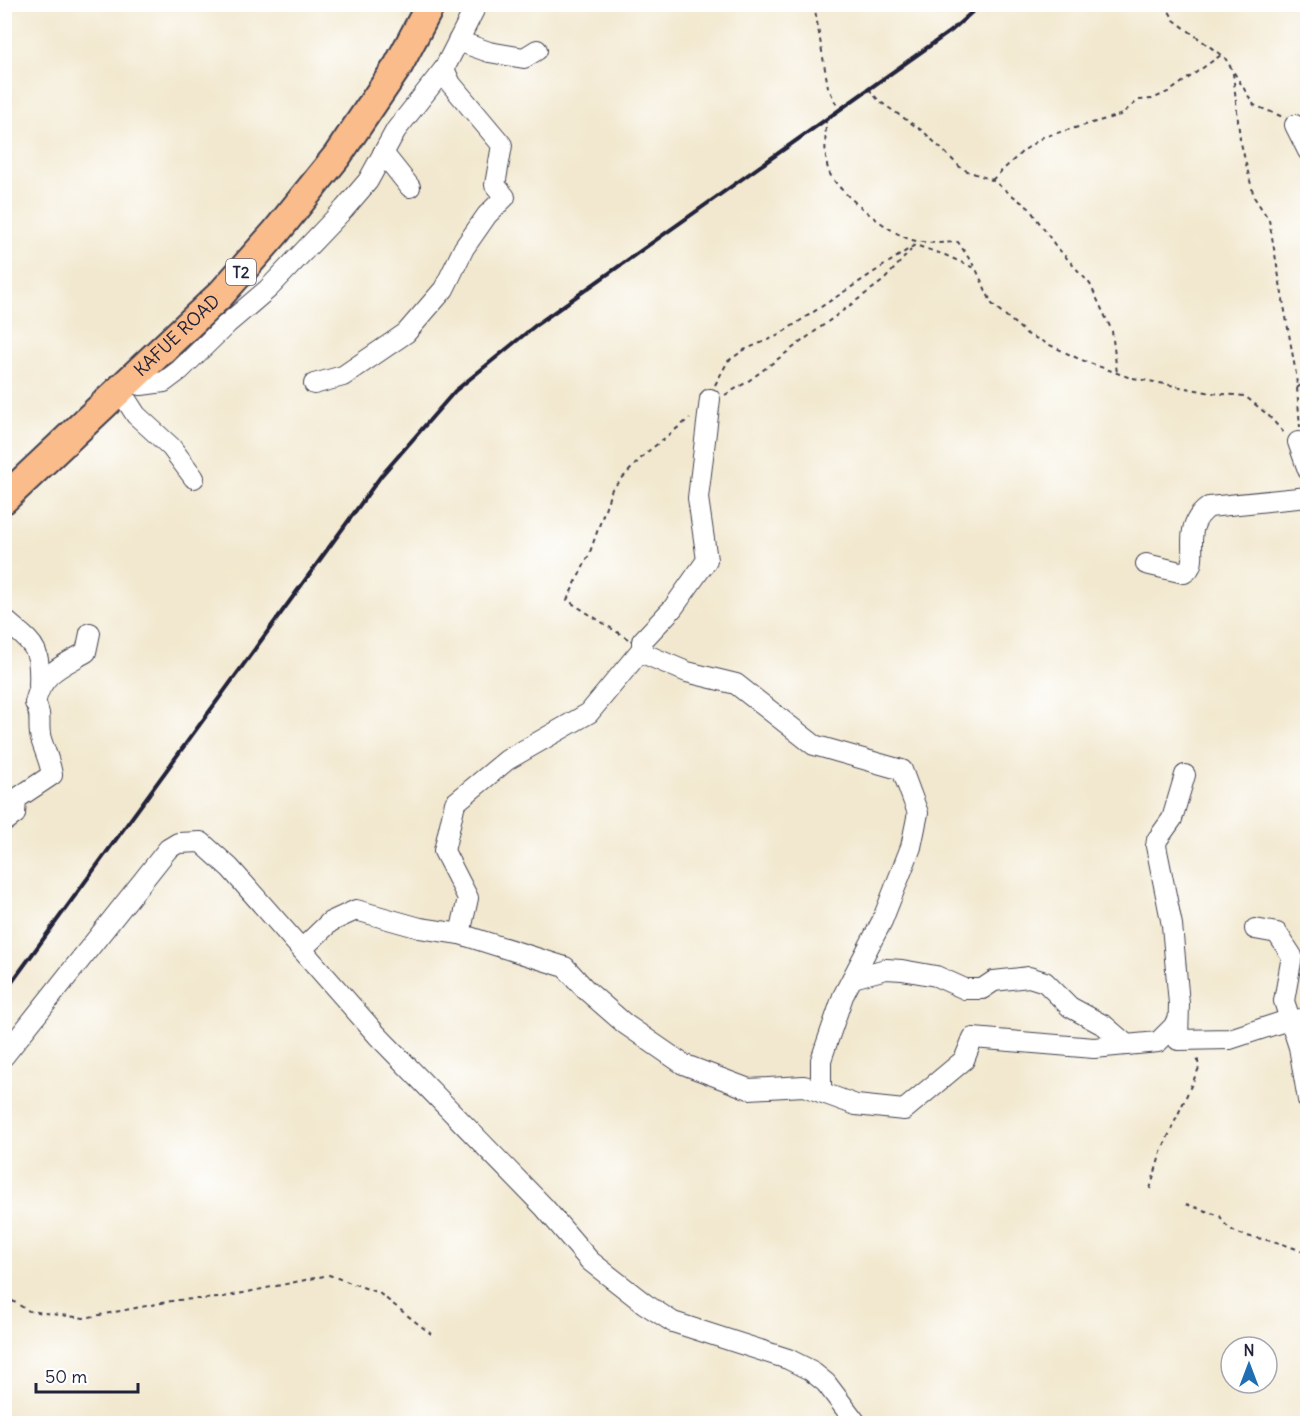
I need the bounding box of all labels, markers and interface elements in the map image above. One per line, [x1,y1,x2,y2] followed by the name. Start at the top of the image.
[226,259,256,285] road number: T2
[129,289,224,381] street label: KAFUE ROAD
[1219,1335,1279,1395] north arrow
[1243,1340,1255,1360] text: N
[36,1356,138,1394] scale bar
[45,1365,87,1388] text: 50 m

